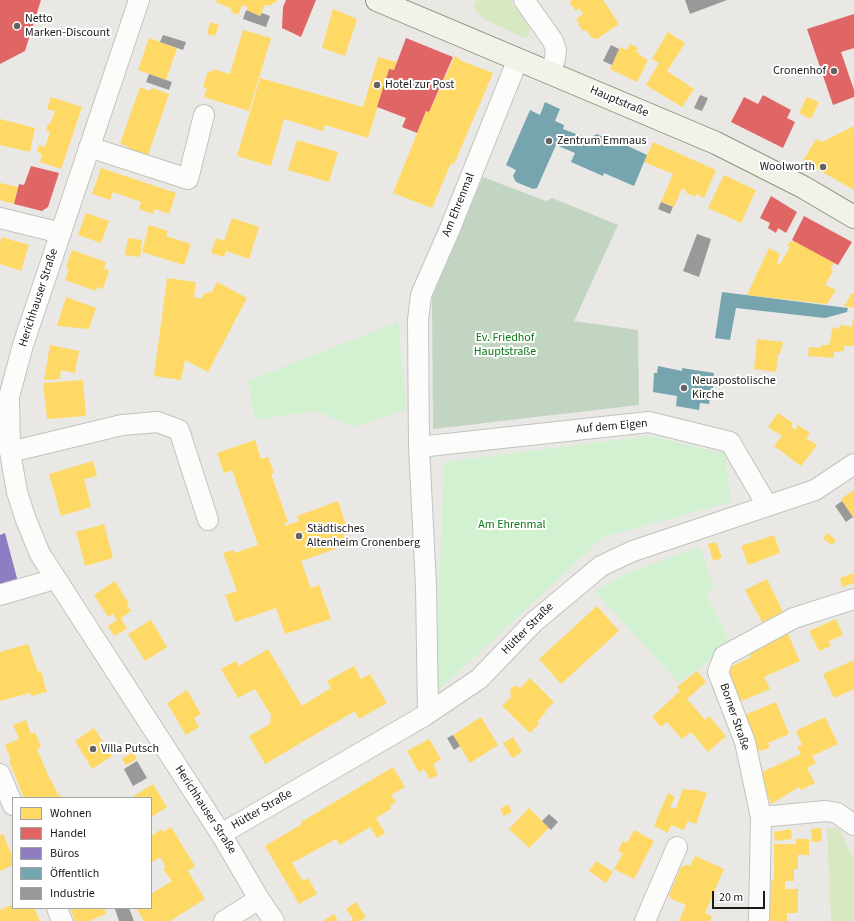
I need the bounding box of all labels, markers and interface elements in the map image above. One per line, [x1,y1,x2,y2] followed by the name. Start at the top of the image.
[25,12,110,40] place label: Netto Marken-Discount
[12,21,22,31] marker: Netto Marken-Discount
[773,64,826,78] place label: Cronenhof
[829,66,839,76] marker: Cronenhof
[385,78,454,92] place label: Hotel zur Post
[372,80,382,90] marker: Hotel zur Post
[587,83,651,121] street label: Hauptstraße
[557,134,647,148] place label: Zentrum Emmaus
[544,136,554,146] marker: Zentrum Emmaus
[760,160,815,174] place label: Woolworth
[818,162,828,172] marker: Woolworth
[440,171,478,239] street label: Am Ehrenmal
[16,247,62,349] street label: Herichhauser Straße
[474,331,536,359] park label: Ev. Friedhof Hauptstraße
[692,374,776,402] place label: Neuapostolische Kirche
[679,383,689,393] marker: Neuapostolische Kirche
[576,417,648,437] street label: Auf dem Eigen
[478,518,546,532] park label: Am Ehrenmal
[307,522,420,550] place label: Städtisches Altenheim Cronenberg
[294,531,304,541] marker: Städtisches Altenheim Cronenberg
[499,600,557,658] street label: Hütter Straße
[716,682,752,752] street label: Borner Straße
[101,742,159,756] place label: Villa Putsch
[88,744,98,754] marker: Villa Putsch
[171,763,239,857] street label: Herichhauser Straße
[229,787,295,833] street label: Hütter Straße
[12,797,152,909] legend
[50,805,92,822] text: Wohnen
[50,825,86,842] text: Handel
[50,845,79,862] text: Büros
[50,865,99,882] text: Öffentlich
[714,883,767,909] scale bar
[50,885,95,902] text: Industrie
[719,889,743,906] text: 20 m

